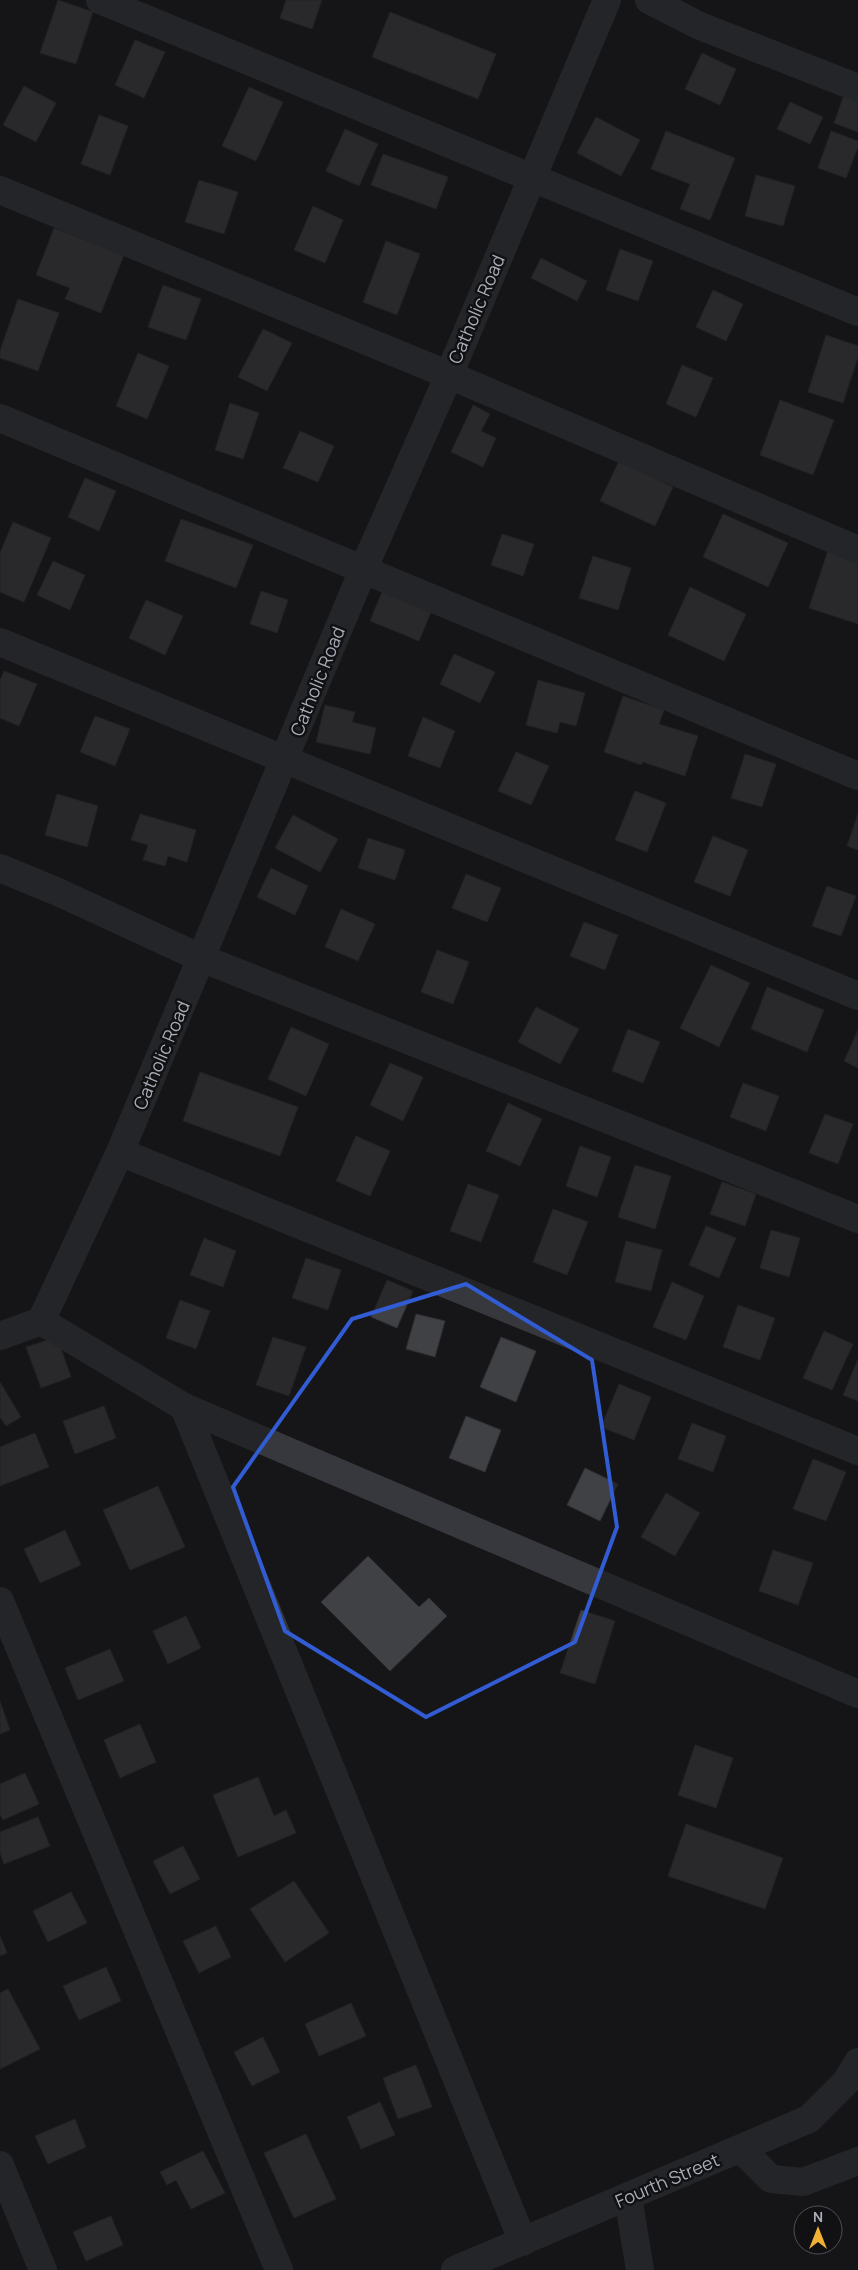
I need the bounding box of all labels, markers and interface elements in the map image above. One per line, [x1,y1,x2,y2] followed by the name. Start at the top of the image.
[442,251,510,367] street label: Catholic Road
[284,623,350,739] street label: Catholic Road
[127,997,195,1113] street label: Catholic Road
[611,2147,723,2213] street label: Fourth Street
[793,2205,843,2255] north arrow
[813,2207,823,2226] text: N

